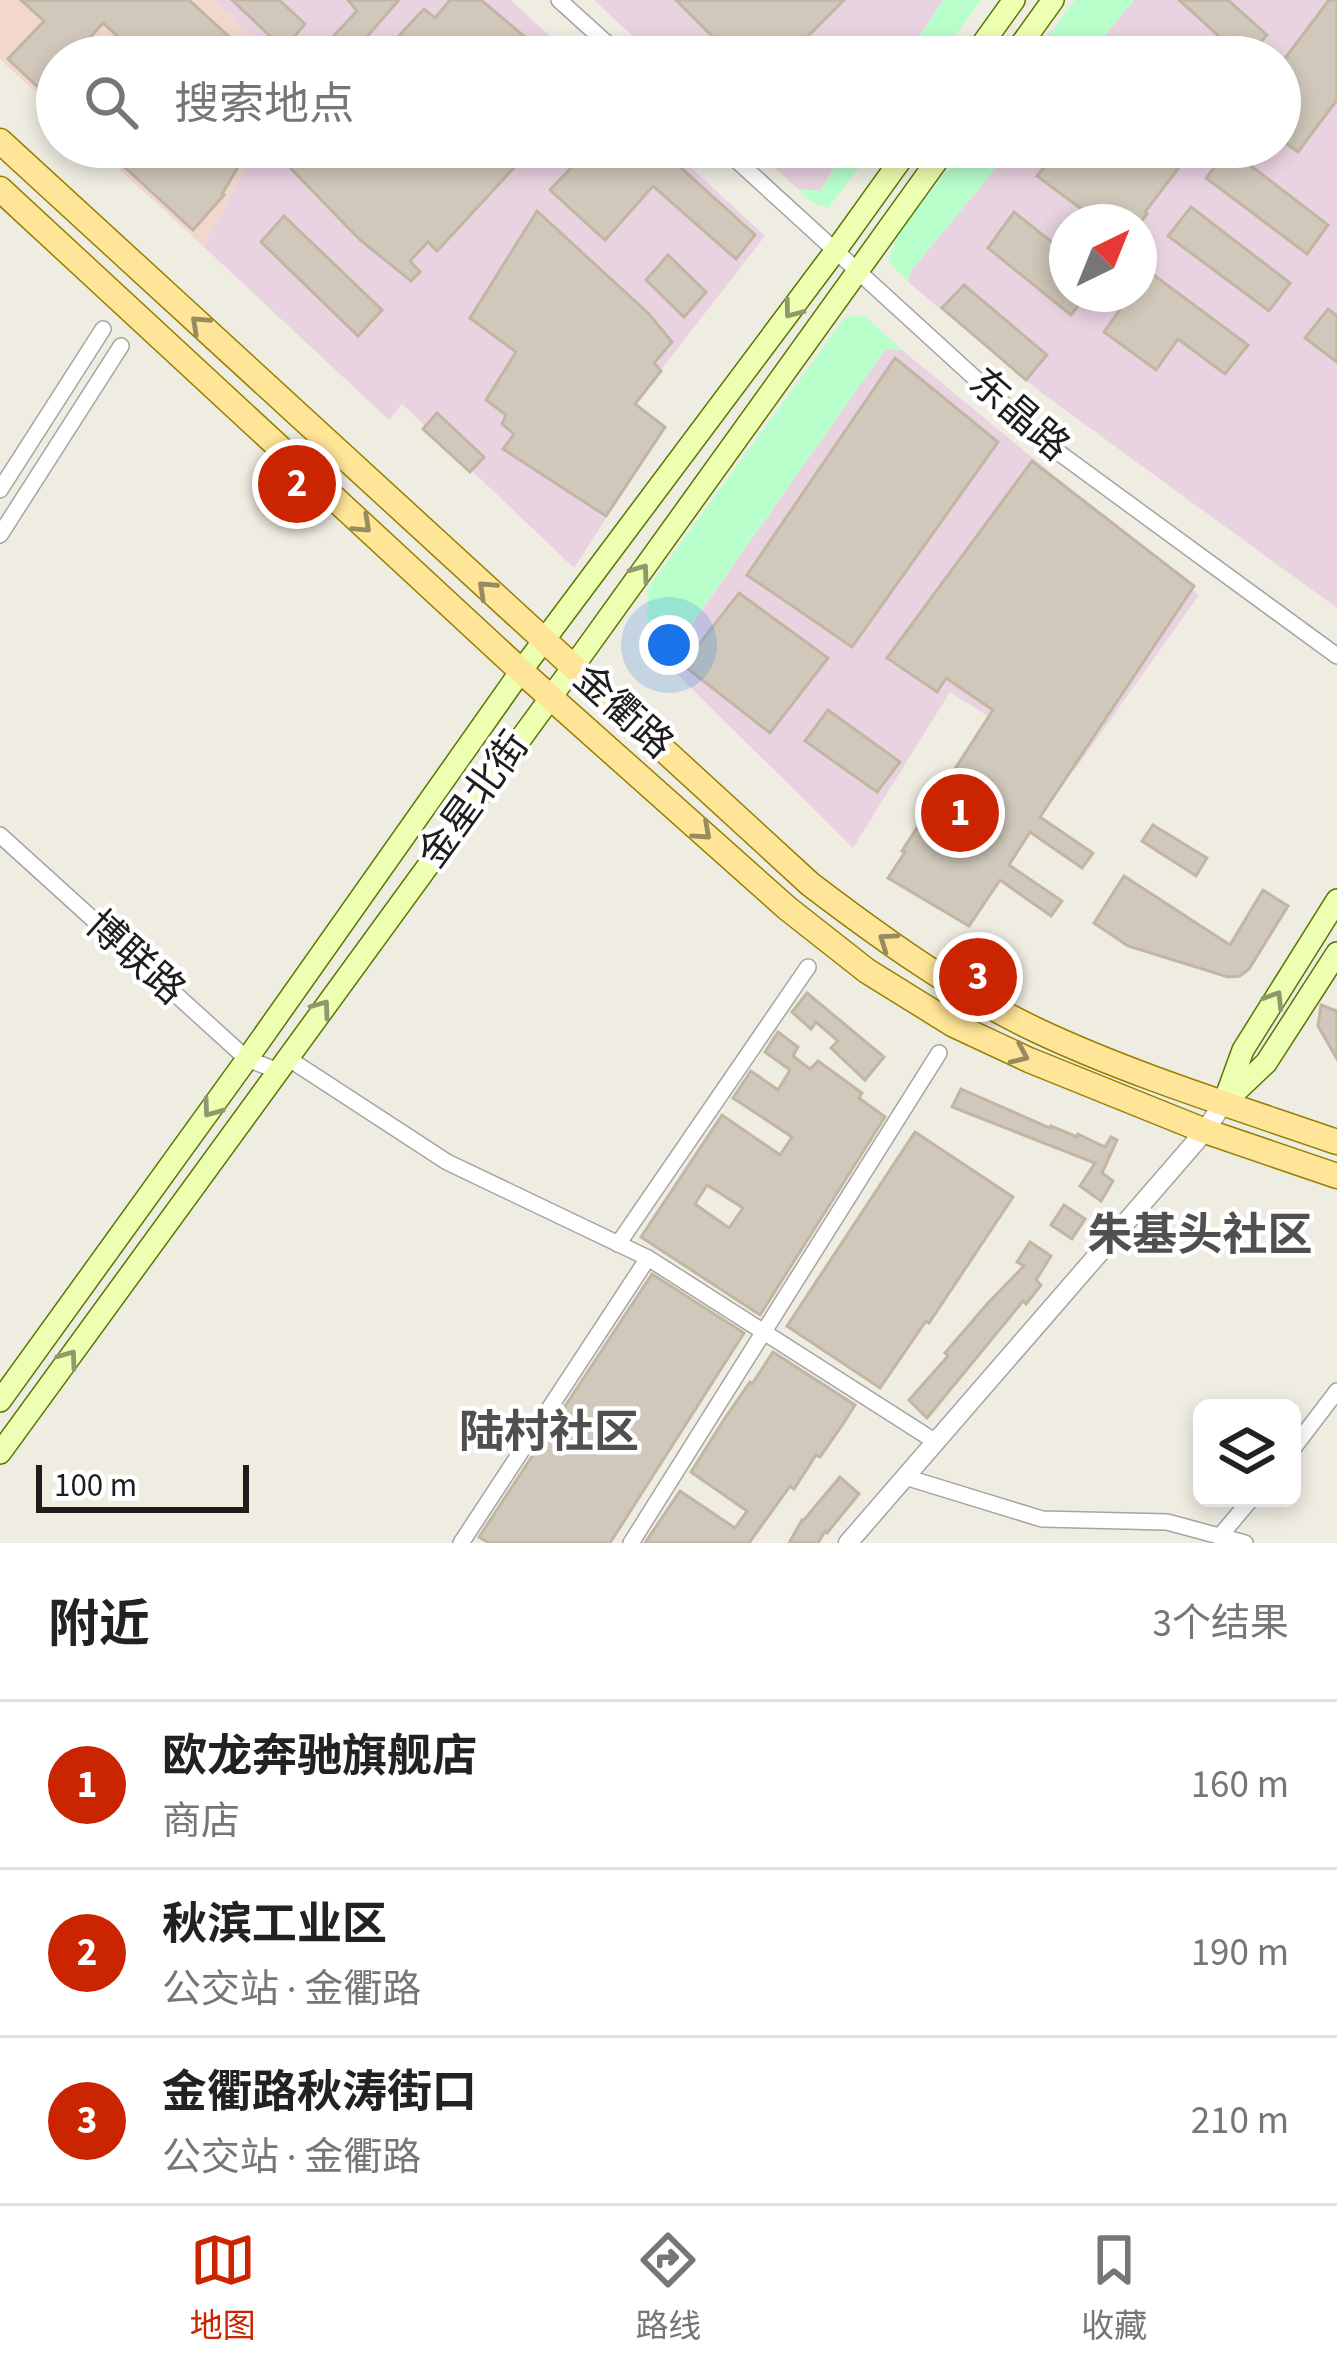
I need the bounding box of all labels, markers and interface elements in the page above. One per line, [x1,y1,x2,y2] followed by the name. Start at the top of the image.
[36,36,1301,168] search box
[78,69,144,135] icon: search
[174,73,354,137] text: 搜索地点
[1049,204,1157,312] north arrow
[784,297,806,318] one-way arrow
[191,317,212,339] one-way arrow
[956,355,1082,475] street label: 东晶路
[258,439,336,529] pin: 2
[350,511,371,532] one-way arrow
[627,563,649,585] one-way arrow
[478,581,499,603] one-way arrow
[639,615,699,675] your location
[561,652,685,772] street label: 金衢路
[405,720,543,880] street label: 金星北街
[921,768,999,858] pin: 1
[689,818,710,839] one-way arrow
[73,898,197,1018] street label: 博联路
[939,932,1017,1022] pin: 3
[878,933,900,955] one-way arrow
[1261,990,1283,1012] one-way arrow
[307,1000,329,1021] one-way arrow
[1008,1041,1029,1064] one-way arrow
[203,1096,225,1118] one-way arrow
[1087,1204,1313,1268] district label: 朱基头社区
[54,1350,76,1371] one-way arrow
[1193,1399,1301,1507] map controls
[1193,1399,1301,1507] button: layers
[459,1401,639,1465] district label: 陆村社区
[36,1459,249,1512] scale bar
[54,1462,137,1509] text: 100 m
[48,1589,150,1661] text: 附近
[1153,1596,1289,1652] text: 3个结果
[162,1725,477,1789] text: 欧龙奔驰旗舰店
[77,1757,97,1813] text: 1
[1191,1757,1289,1813] text: 160 m
[162,1794,240,1850] text: 商店
[162,1893,387,1957] text: 秋滨工业区
[77,1925,97,1981] text: 2
[1191,1925,1289,1981] text: 190 m
[162,1962,421,2018] text: 公交站 · 金衢路
[162,2061,477,2125] text: 金衢路秋涛街口
[77,2093,97,2149] text: 3
[1191,2093,1289,2149] text: 210 m
[162,2130,421,2186] text: 公交站 · 金衢路
[190,2227,256,2350] tab: 地图
[635,2227,701,2350] tab: 路线
[1081,2227,1147,2350] tab: 收藏

